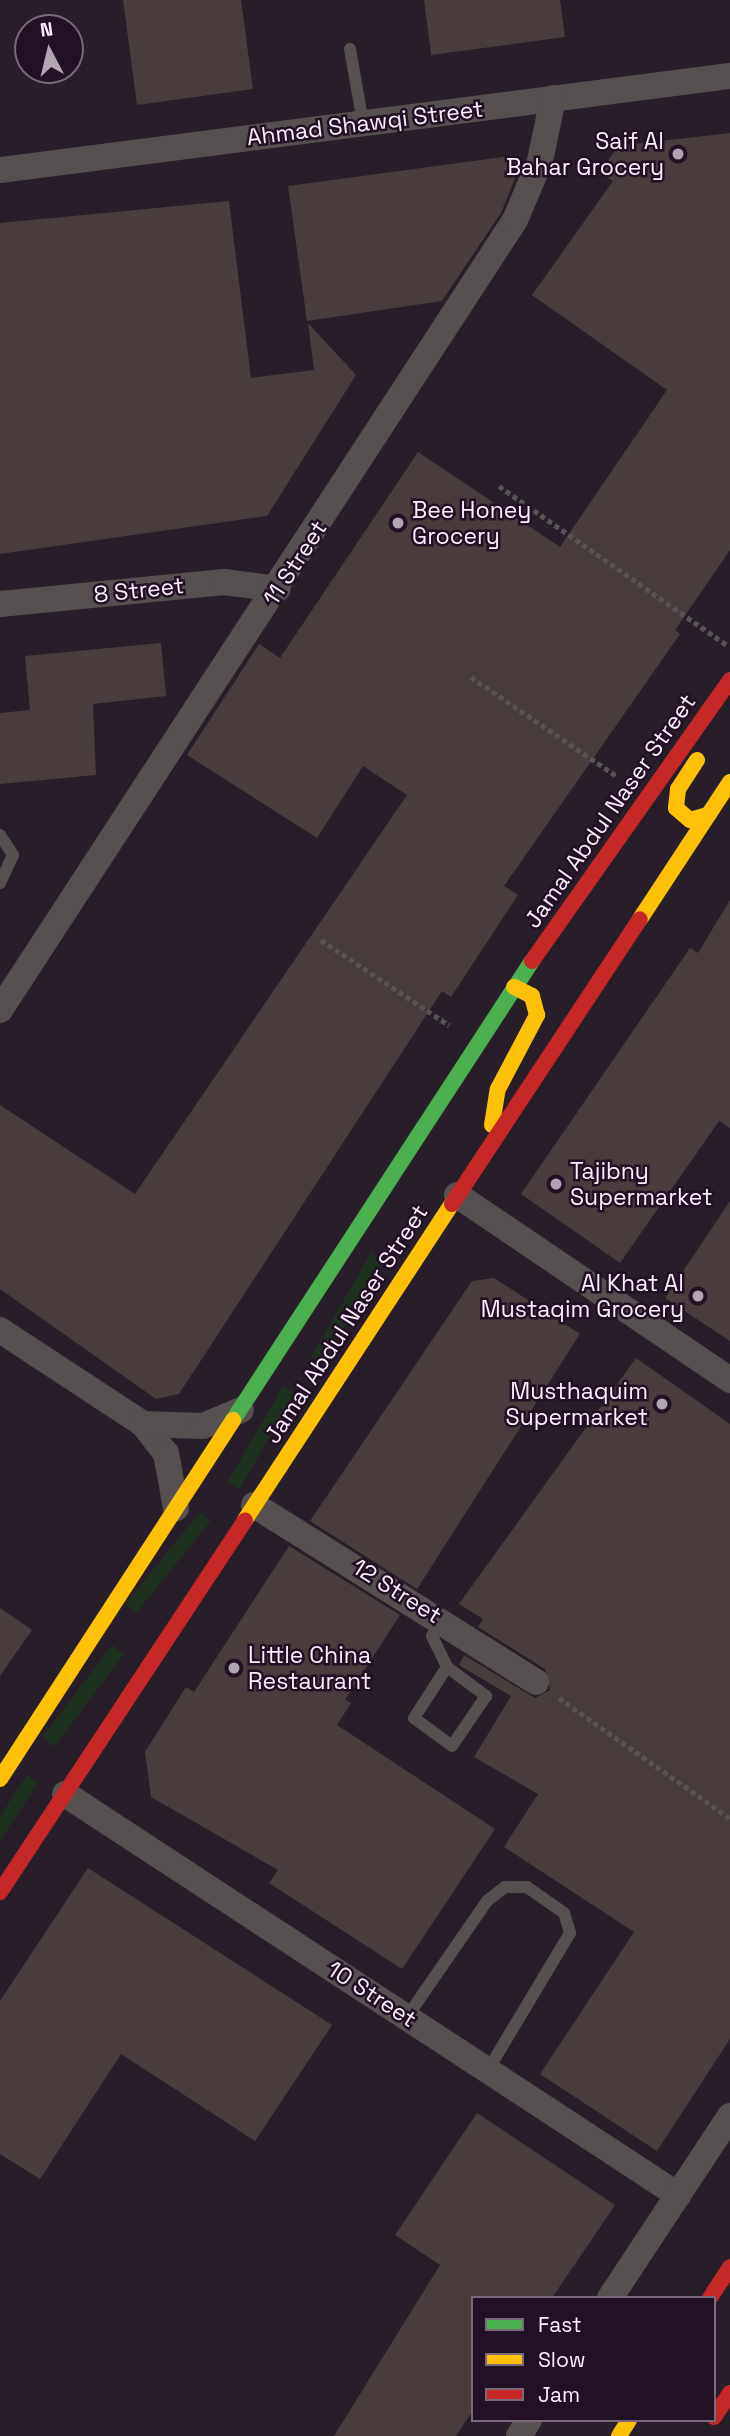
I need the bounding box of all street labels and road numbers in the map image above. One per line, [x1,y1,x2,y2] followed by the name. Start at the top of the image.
[245,95,485,151] street label: Ahmad Shawqi Street
[257,515,333,611] street label: 11 Street
[93,572,185,608] street label: 8 Street
[519,689,701,933] street label: Jamal Abdul Naser Street
[258,1199,434,1449] street label: Jamal Abdul Naser Street
[347,1553,447,1629] street label: 12 Street
[322,1955,422,2033] street label: 10 Street

